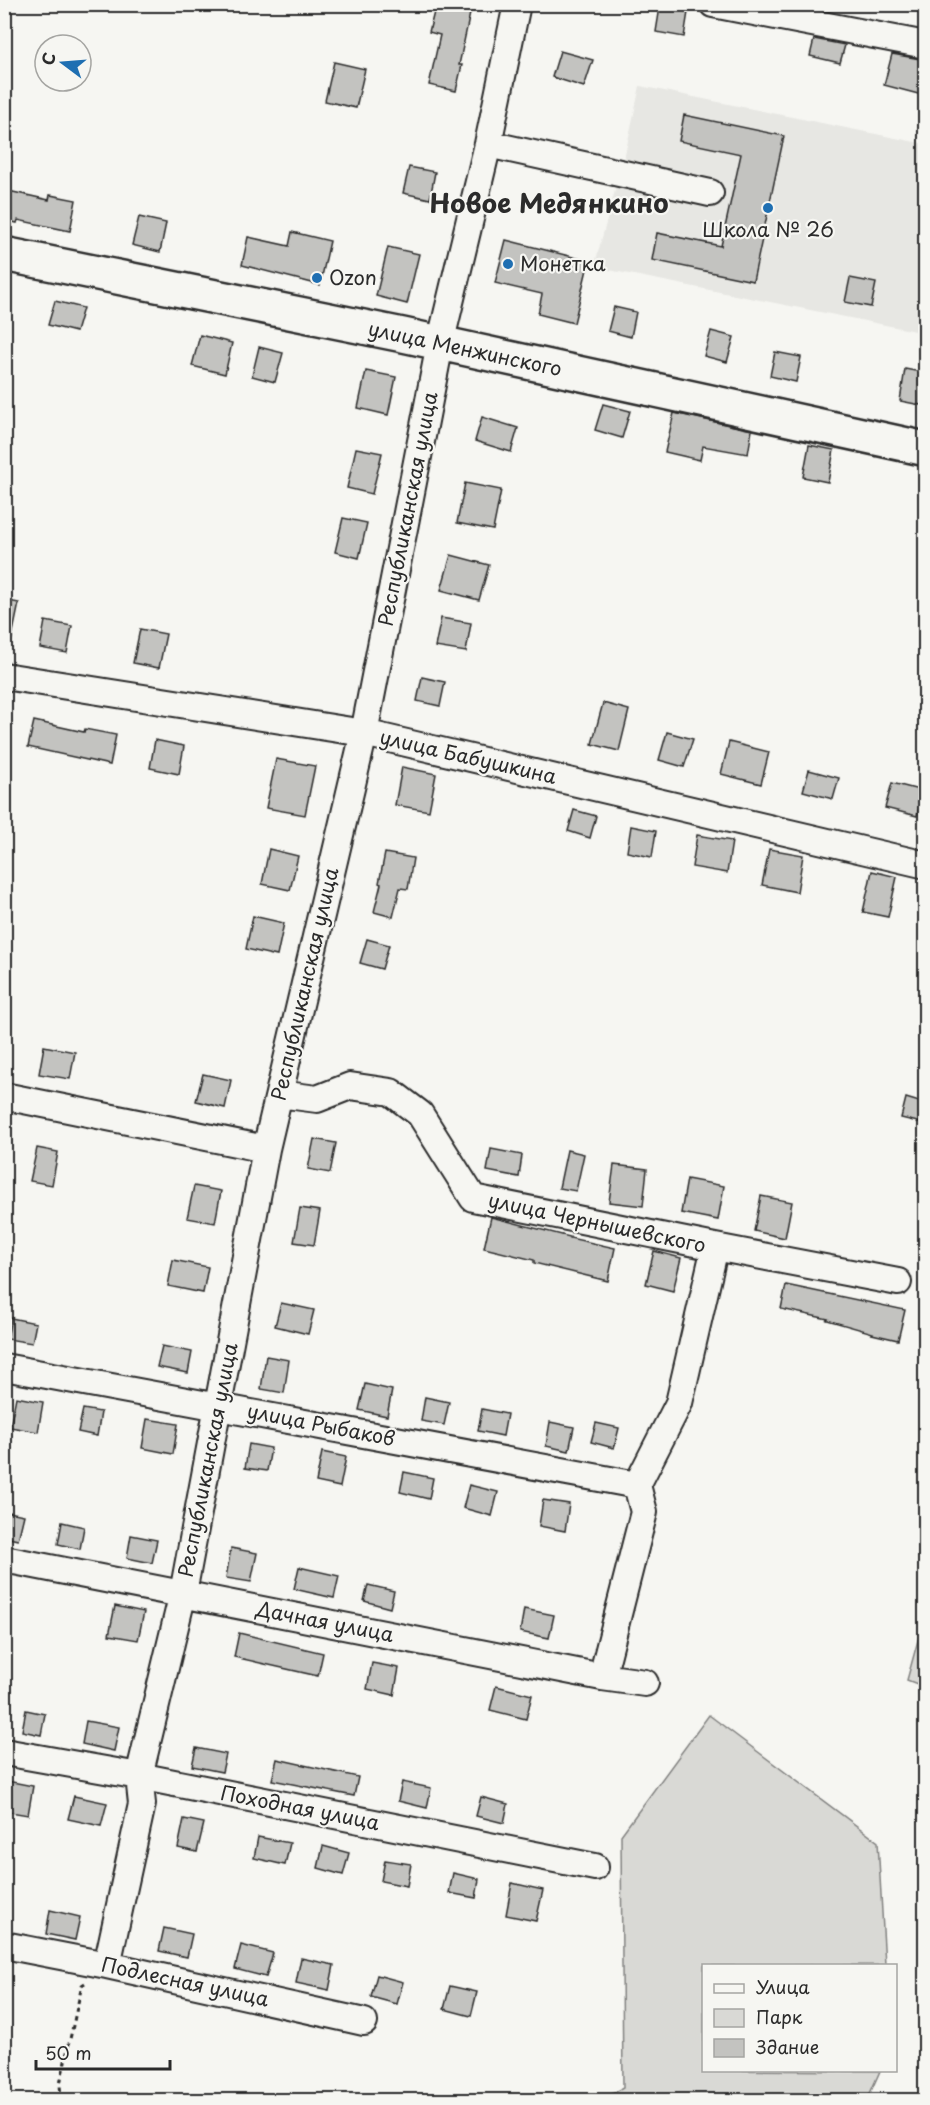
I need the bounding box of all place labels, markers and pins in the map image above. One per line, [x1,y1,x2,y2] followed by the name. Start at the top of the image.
[761,201,775,215] marker: Школа № 26
[702,214,834,244] place label: Школа № 26
[520,248,606,278] place label: Монетка
[501,257,515,271] marker: Монетка
[329,262,377,292] place label: Ozon
[310,271,324,285] marker: Ozon

